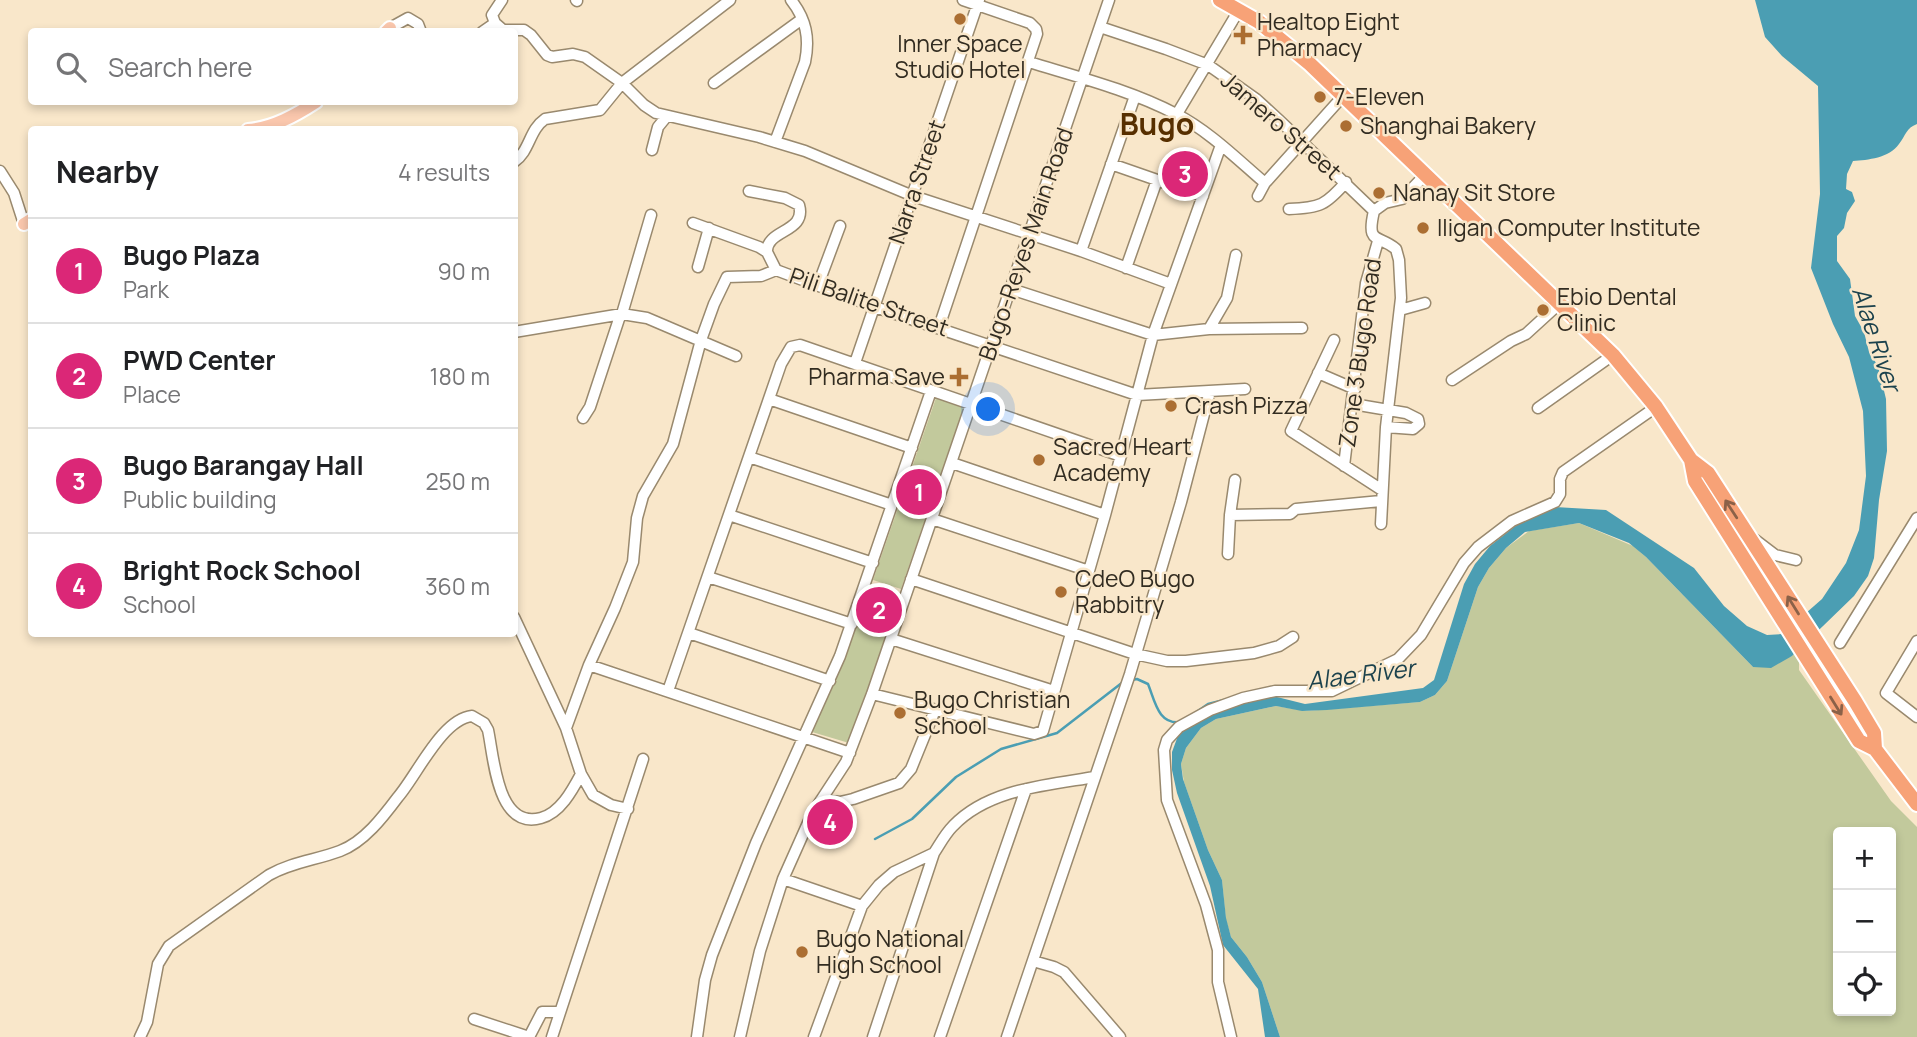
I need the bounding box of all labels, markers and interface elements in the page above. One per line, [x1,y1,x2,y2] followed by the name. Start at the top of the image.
[1257,5,1400,63] place label: Healtop Eight Pharmacy
[952,11,968,27] marker: Inner Space Studio Hotel
[894,27,1026,85] place label: Inner Space Studio Hotel
[1235,27,1251,43] marker: Healtop Eight Pharmacy
[28,28,518,105] search box
[52,48,90,86] icon: search
[108,49,253,85] text: Search here
[1215,64,1349,187] street label: Jamero Street
[1334,80,1424,112] place label: 7-Eleven
[1312,89,1328,105] marker: 7-Eleven
[1120,103,1194,144] district label: Bugo
[1360,109,1536,141] place label: Shanghai Bakery
[880,115,952,248] street label: Narra Street
[1338,118,1354,134] marker: Shanghai Bakery
[970,123,1080,364] street label: Bugo-Reyes Main Road
[1162,148,1208,200] pin: 3
[56,151,159,192] text: Nearby
[398,156,490,188] text: 4 results
[1393,176,1555,208] place label: Nanay Sit Store
[1371,185,1387,201] marker: Nanay Sit Store
[1437,211,1700,243] place label: Iligan Computer Institute
[1415,220,1431,236] marker: Iligan Computer Institute
[123,237,260,273] text: Bugo Plaza
[74,255,84,287] text: 1
[438,255,490,287] text: 90 m
[1330,256,1388,450] street label: Zone 3 Bugo Road
[785,259,953,343] street label: Pili Balite Street
[123,273,169,305] text: Park
[1557,280,1677,338] place label: Ebio Dental Clinic
[1845,282,1911,398] water label: Alae River
[1535,302,1551,318] marker: Ebio Dental Clinic
[123,342,276,378] text: PWD Center
[72,360,86,392] text: 2
[430,360,490,392] text: 180 m
[808,360,945,392] place label: Pharma Save
[951,369,967,385] marker: Pharma Save
[123,378,181,410] text: Place
[1185,389,1308,421] place label: Crash Pizza
[971,392,1005,426] your location
[1163,398,1179,414] marker: Crash Pizza
[1053,430,1192,488] place label: Sacred Heart Academy
[123,447,364,483] text: Bugo Barangay Hall
[1031,452,1047,468] marker: Sacred Heart Academy
[72,465,86,497] text: 3
[425,465,490,497] text: 250 m
[896,466,942,518] pin: 1
[123,483,277,515] text: Public building
[1724,500,1739,519] one-way arrow
[123,552,361,588] text: Bright Rock School
[1075,562,1195,620] place label: CdeO Bugo Rabbitry
[72,570,86,602] text: 4
[425,570,490,602] text: 360 m
[856,584,902,636] pin: 2
[1053,584,1069,600] marker: CdeO Bugo Rabbitry
[123,588,196,620] text: School
[1785,596,1800,615] one-way arrow
[1305,650,1420,696] water label: Alae River
[914,683,1070,741] place label: Bugo Christian School
[1830,695,1844,715] one-way arrow
[892,705,908,721] marker: Bugo Christian School
[807,796,853,848] pin: 4
[1833,827,1896,1016] map controls
[1833,827,1896,890] button: +
[1833,890,1896,953] button: −
[816,922,964,980] place label: Bugo National High School
[794,944,810,960] marker: Bugo National High School
[1833,953,1896,1016] button: locate

